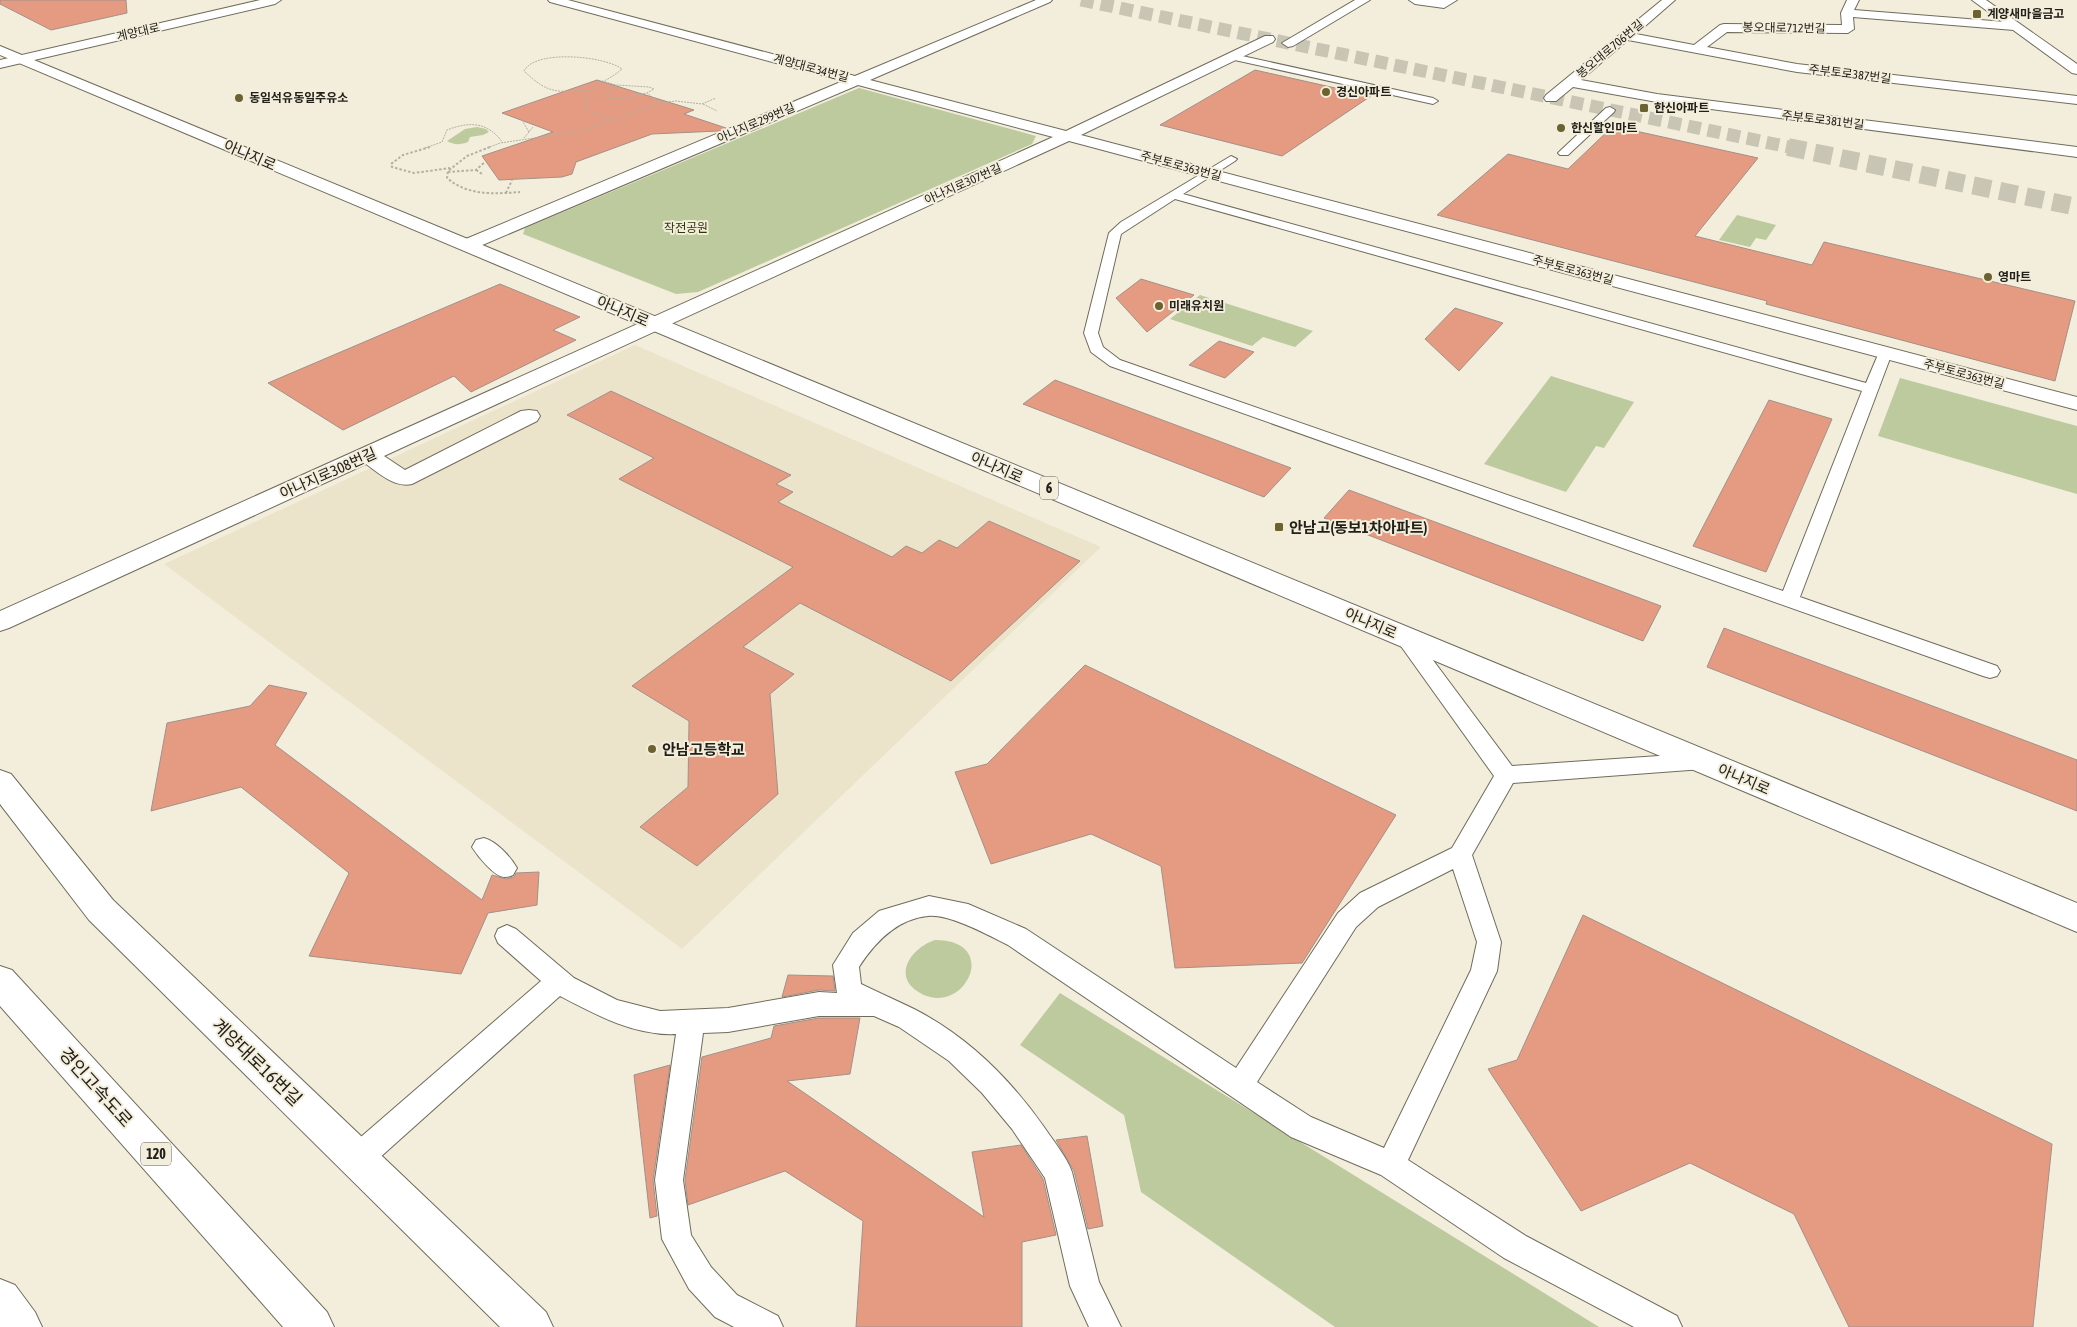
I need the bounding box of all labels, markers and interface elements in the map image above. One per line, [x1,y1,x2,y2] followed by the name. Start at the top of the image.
[1987,7,2064,21] place label: 계양새마을금고
[1971,8,1983,20] marker: 계양새마을금고
[1574,17,1646,81] street label: 봉오대로706번길
[115,20,161,44] street label: 계양대로
[1742,20,1826,36] street label: 봉오대로712번길
[772,51,850,85] street label: 계양대로34번길
[1808,62,1892,86] street label: 주부토로387번길
[1336,85,1391,99] place label: 경신아파트
[1320,86,1332,98] marker: 경신아파트
[249,91,348,105] place label: 동일석유동일주유소
[233,92,245,104] marker: 동일석유동일주유소
[715,100,797,146] street label: 아나지로299번길
[1654,101,1709,115] place label: 한신아파트
[1638,102,1650,114] marker: 한신아파트
[1781,108,1865,132] street label: 주부토로381번길
[1571,121,1637,135] place label: 한신할인마트
[1555,122,1567,134] marker: 한신할인마트
[221,136,279,174] street label: 아나지로
[1139,148,1223,184] street label: 주부토로363번길
[922,161,1004,207] street label: 아나지로307번길
[664,221,708,235] park label: 작전공원
[1531,252,1615,288] street label: 주부토로363번길
[1998,270,2031,284] place label: 영마트
[1982,271,1994,283] marker: 영마트
[594,292,652,330] street label: 아나지로
[1169,299,1224,313] place label: 미래유치원
[1153,300,1165,312] marker: 미래유치원
[1922,356,2006,392] street label: 주부토로363번길
[277,444,379,502] street label: 아나지로308번길
[968,448,1026,486] street label: 아나지로
[1040,476,1058,499] road number: 6
[1289,519,1427,536] place label: 안남고(동보1차아파트)
[1273,521,1285,533] marker: 안남고(동보1차아파트)
[1342,604,1400,642] street label: 아나지로
[662,741,745,758] place label: 안남고등학교
[646,743,658,755] marker: 안남고등학교
[1715,760,1773,798] street label: 아나지로
[208,1014,306,1110] street label: 계양대로16번길
[55,1043,137,1131] street label: 경인고속도로
[141,1142,171,1166] road number: 120

